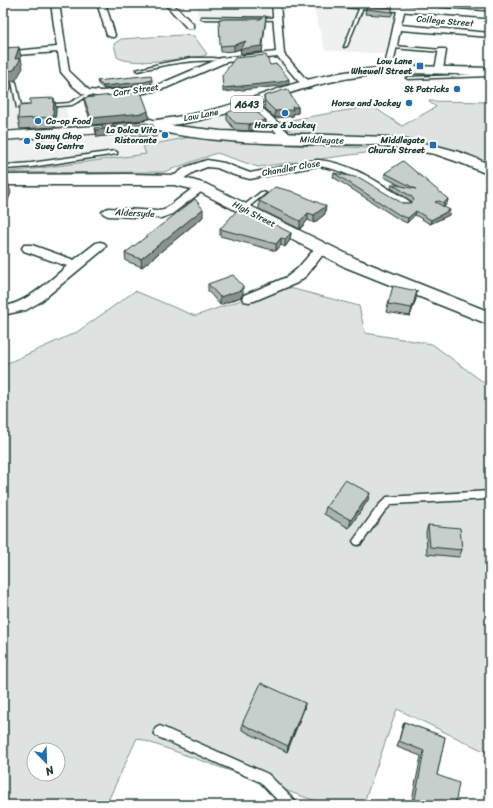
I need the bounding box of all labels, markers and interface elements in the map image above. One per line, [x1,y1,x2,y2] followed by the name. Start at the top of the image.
[416,11,475,31] street label: College Street
[351,53,413,79] place label: Low Lane Whewell Street
[415,61,425,71] marker: Low Lane Whewell Street
[112,79,160,101] street label: Carr Street
[403,81,449,97] place label: St Patricks
[452,84,462,94] marker: St Patricks
[330,95,401,111] place label: Horse and Jockey
[231,96,263,112] road number: A643
[404,98,414,108] marker: Horse and Jockey
[182,104,220,126] street label: Low Lane
[280,108,290,118] marker: Horse & Jockey
[45,113,92,129] place label: Co-op Food
[33,116,43,126] marker: Co-op Food
[254,117,316,133] place label: Horse & Jockey
[106,122,157,148] place label: La Dolce Vita Ristorante
[34,128,84,154] place label: Sunny Chop Suey Centre
[160,130,170,140] marker: La Dolce Vita Ristorante
[300,131,345,149] street label: Middlegate
[367,132,425,158] place label: Middlegate Church Street
[22,136,32,146] marker: Sunny Chop Suey Centre
[428,140,438,150] marker: Middlegate Church Street
[261,155,322,181] street label: Chandler Close
[230,196,278,232] street label: High Street
[114,204,156,222] street label: Aldersyde
[26,742,66,782] north arrow
[42,760,58,781] text: N

